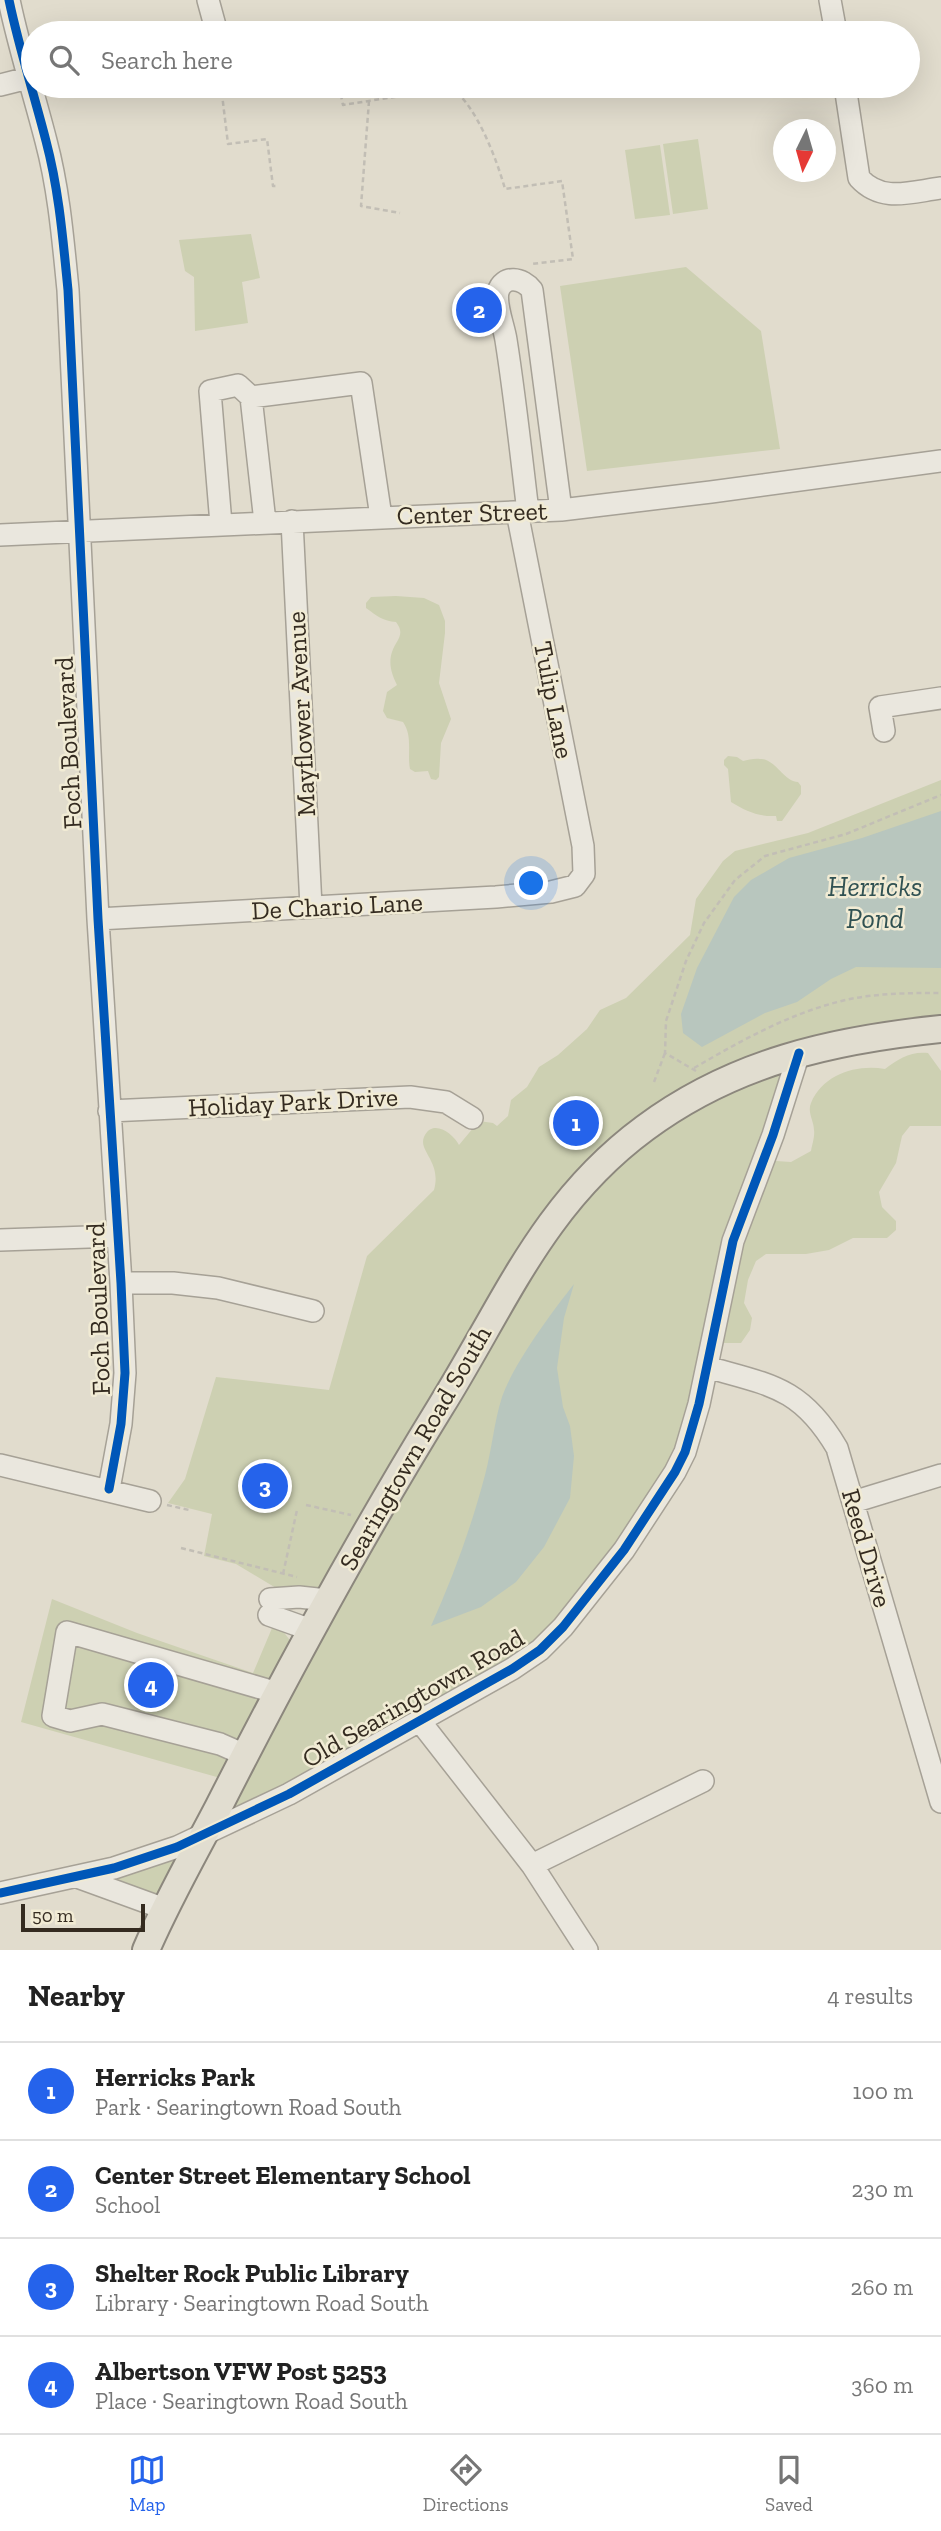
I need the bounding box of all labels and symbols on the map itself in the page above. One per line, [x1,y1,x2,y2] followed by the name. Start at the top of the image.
[773,119,836,182] north arrow
[456,284,502,336] pin: 2
[396,494,548,532] street label: Center Street
[280,610,322,818] street label: Mayflower Avenue
[527,639,581,761] street label: Tulip Lane
[47,656,89,830] street label: Foch Boulevard
[514,866,548,900] your location
[828,870,922,935] water label: Herricks Pond
[250,886,424,926] street label: De Chario Lane
[187,1081,399,1123] street label: Holiday Park Drive
[553,1097,599,1149] pin: 1
[79,1222,117,1396] street label: Foch Boulevard
[332,1320,498,1576] street label: Searingtown Road South
[242,1460,288,1512] pin: 3
[835,1485,899,1611] street label: Reed Drive
[296,1621,530,1775] street label: Old Searingtown Road
[128,1659,174,1711] pin: 4
[21,1901,145,1933] scale bar

